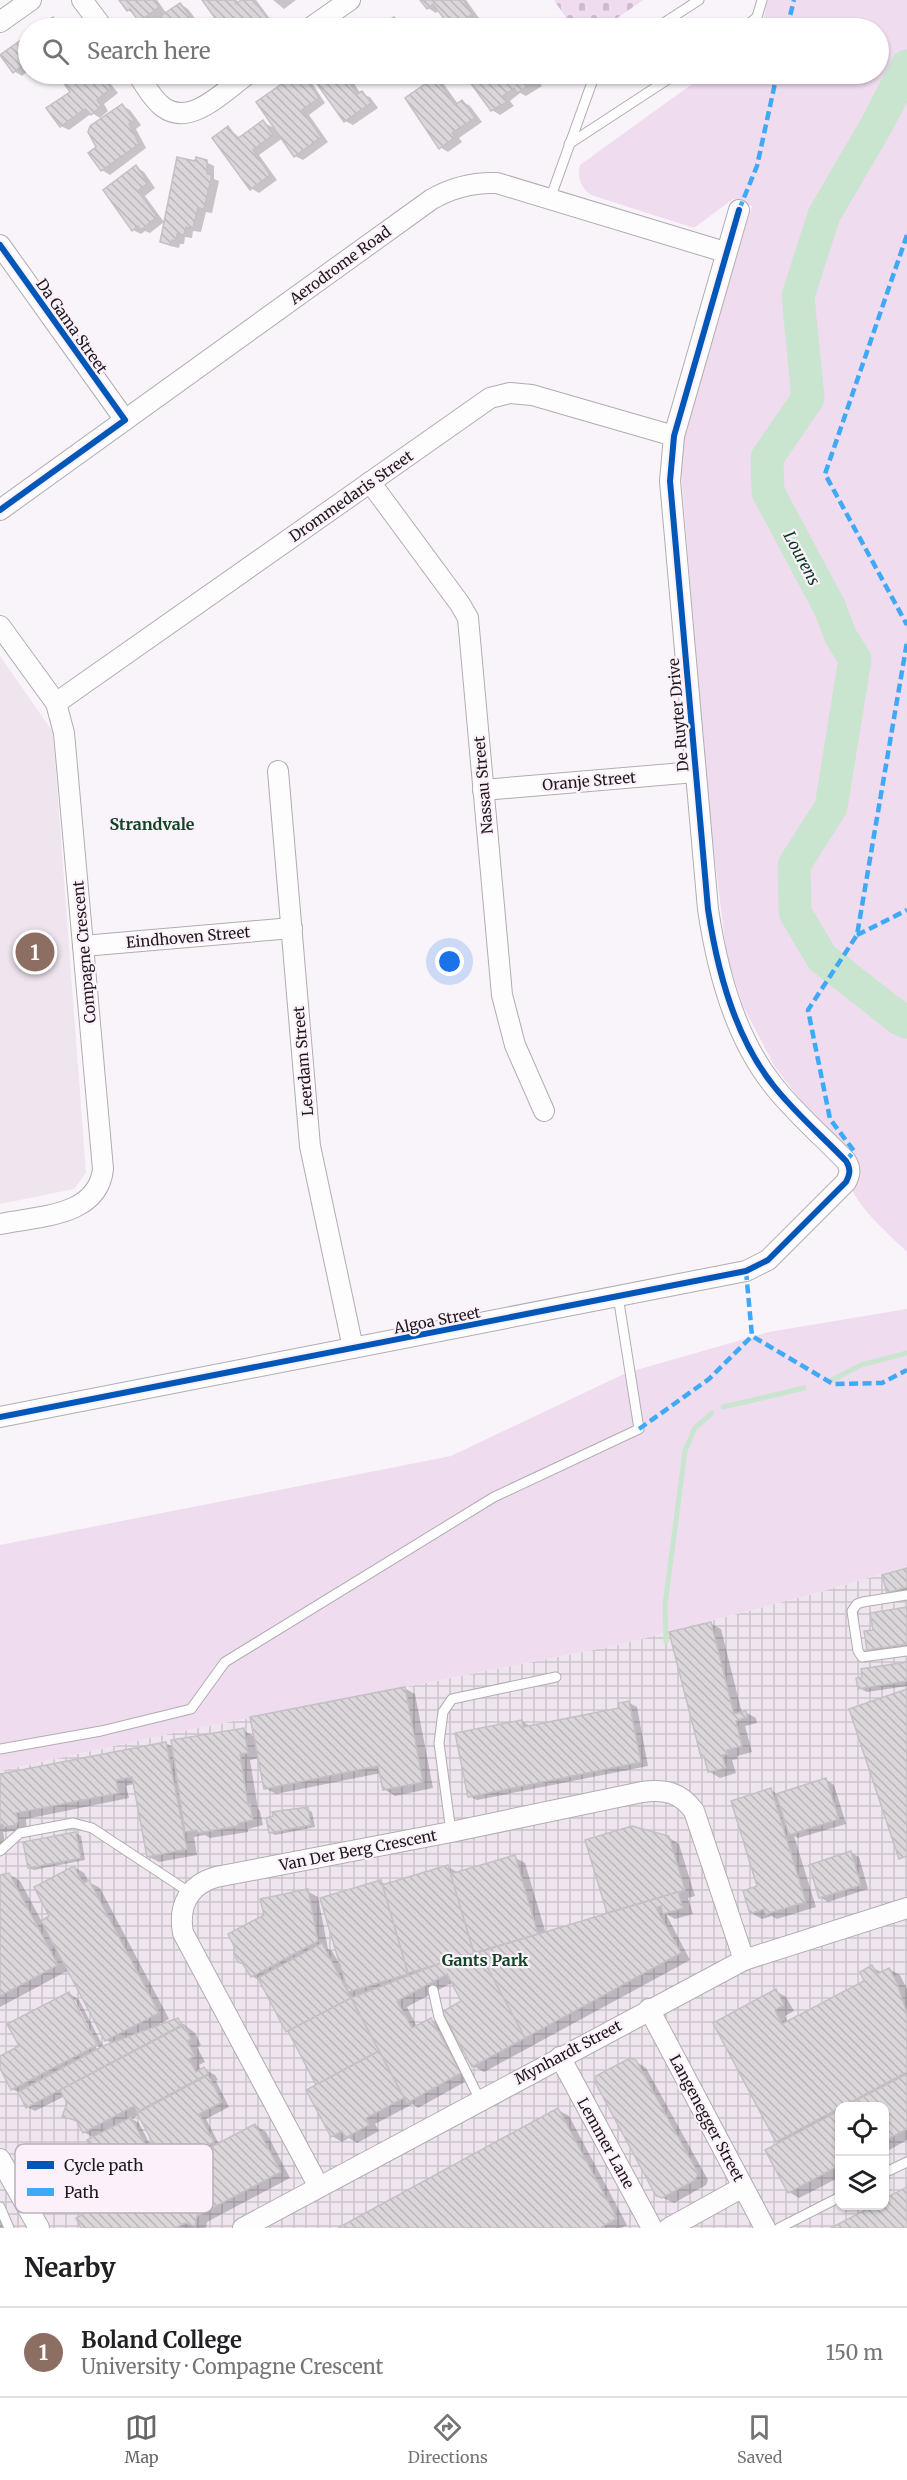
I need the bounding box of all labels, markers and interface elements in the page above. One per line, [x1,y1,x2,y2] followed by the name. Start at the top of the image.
[18,18,889,84] search box
[39,35,72,68] icon: search
[87,37,210,65] text: Search here
[285,222,394,309] street label: Aerodrome Road
[32,275,112,377] street label: Da Gama Street
[285,446,417,546] street label: Drommedaris Street
[779,528,825,589] water label: Lourens
[664,657,692,773] street label: De Ruyter Drive
[469,735,497,835] street label: Nassau Street
[541,767,637,795] street label: Oranje Street
[110,814,195,834] district label: Strandvale
[68,880,100,1024] street label: Compagne Crescent
[125,922,251,952] street label: Eindhoven Street
[15,930,54,974] pin: 1
[435,947,464,976] your location
[289,1005,317,1117] street label: Leerdam Street
[391,1302,482,1338] street label: Algoa Street
[277,1825,438,1875] street label: Van Der Berg Crescent
[442,1950,529,1970] district label: Gants Park
[511,2016,625,2088] street label: Mynhardt Street
[665,2051,749,2185] street label: Langenegger Street
[573,2094,639,2192] street label: Lemmer Lane
[835,2102,889,2210] map controls
[835,2102,889,2156] button: locate
[15,2144,213,2213] legend
[64,2155,144,2175] text: Cycle path
[835,2156,889,2210] button: layers
[64,2182,100,2202] text: Path
[24,2251,116,2284] text: Nearby
[81,2326,242,2354] text: Boland College
[39,2340,48,2365] text: 1
[826,2340,883,2365] text: 150 m
[81,2354,383,2379] text: University · Compagne Crescent
[125,2411,159,2467] tab: Map
[408,2411,488,2467] tab: Directions
[737,2411,782,2467] tab: Saved

